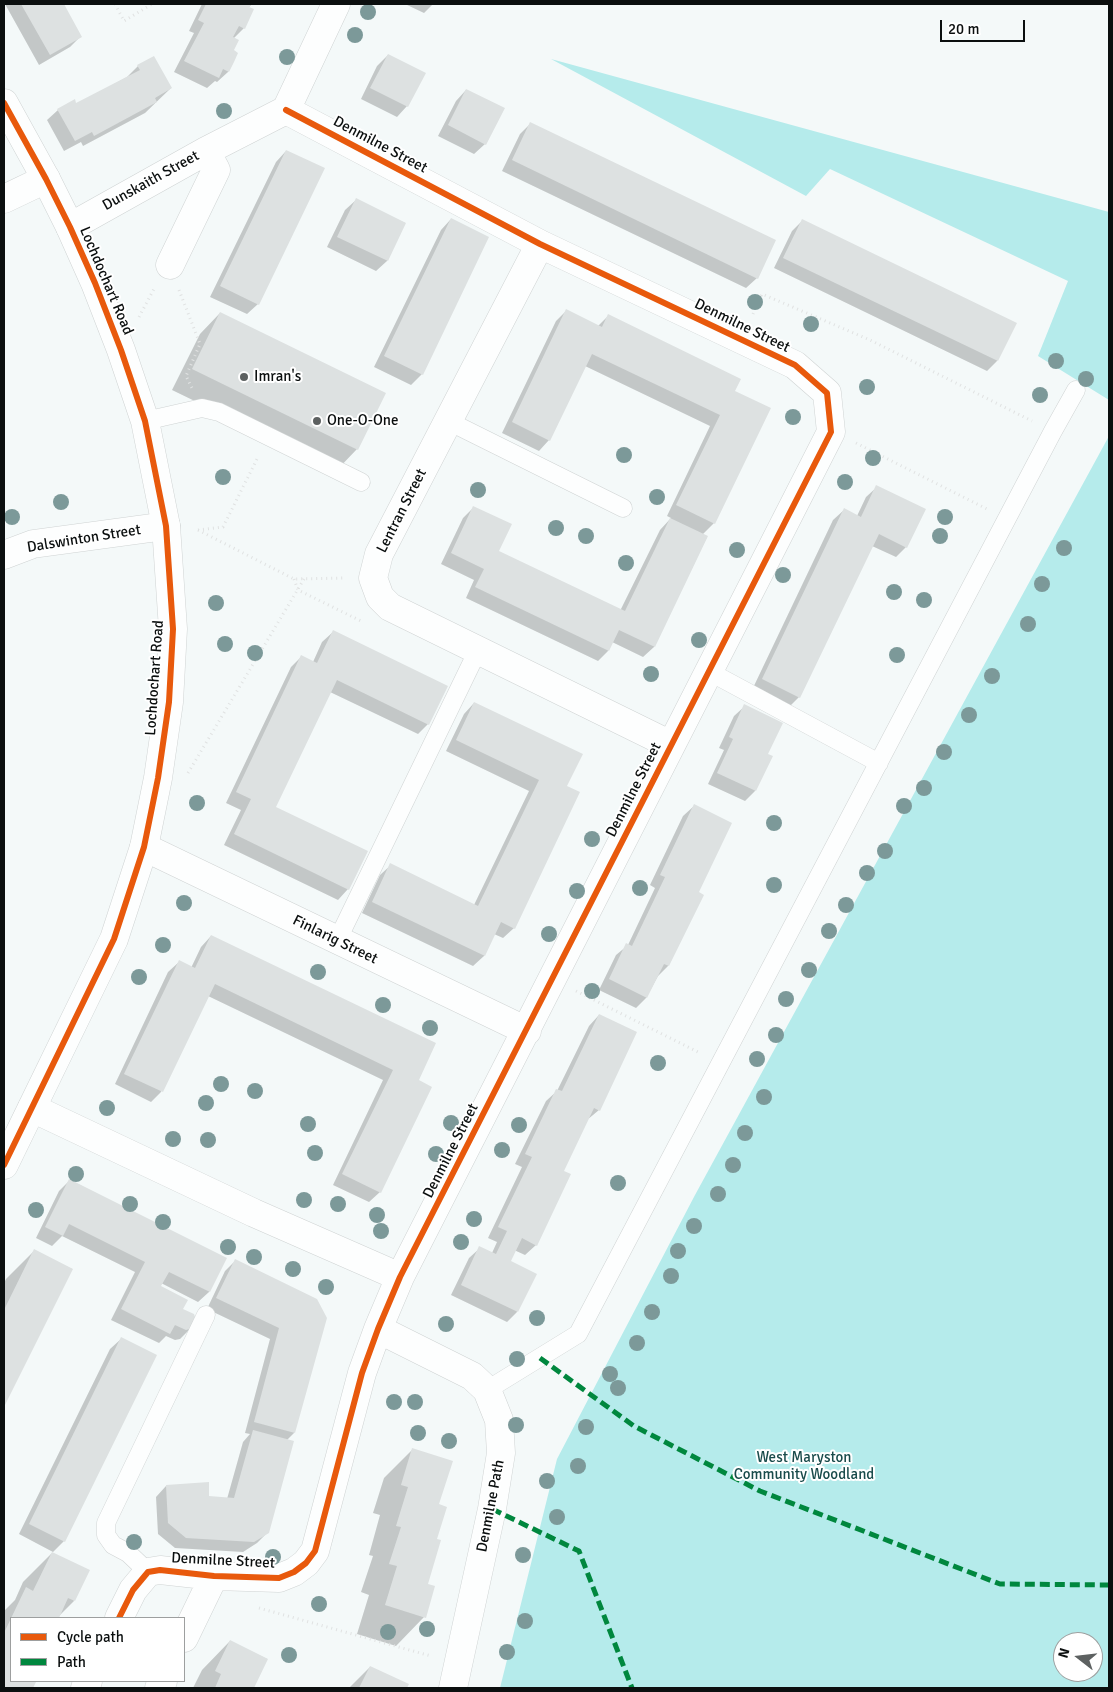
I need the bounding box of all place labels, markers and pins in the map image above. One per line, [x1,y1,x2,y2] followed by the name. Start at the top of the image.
[254,368,301,386] place label: Imran's
[238,371,250,383] marker: Imran's
[327,412,398,430] place label: One-O-One
[311,415,323,427] marker: One-O-One

